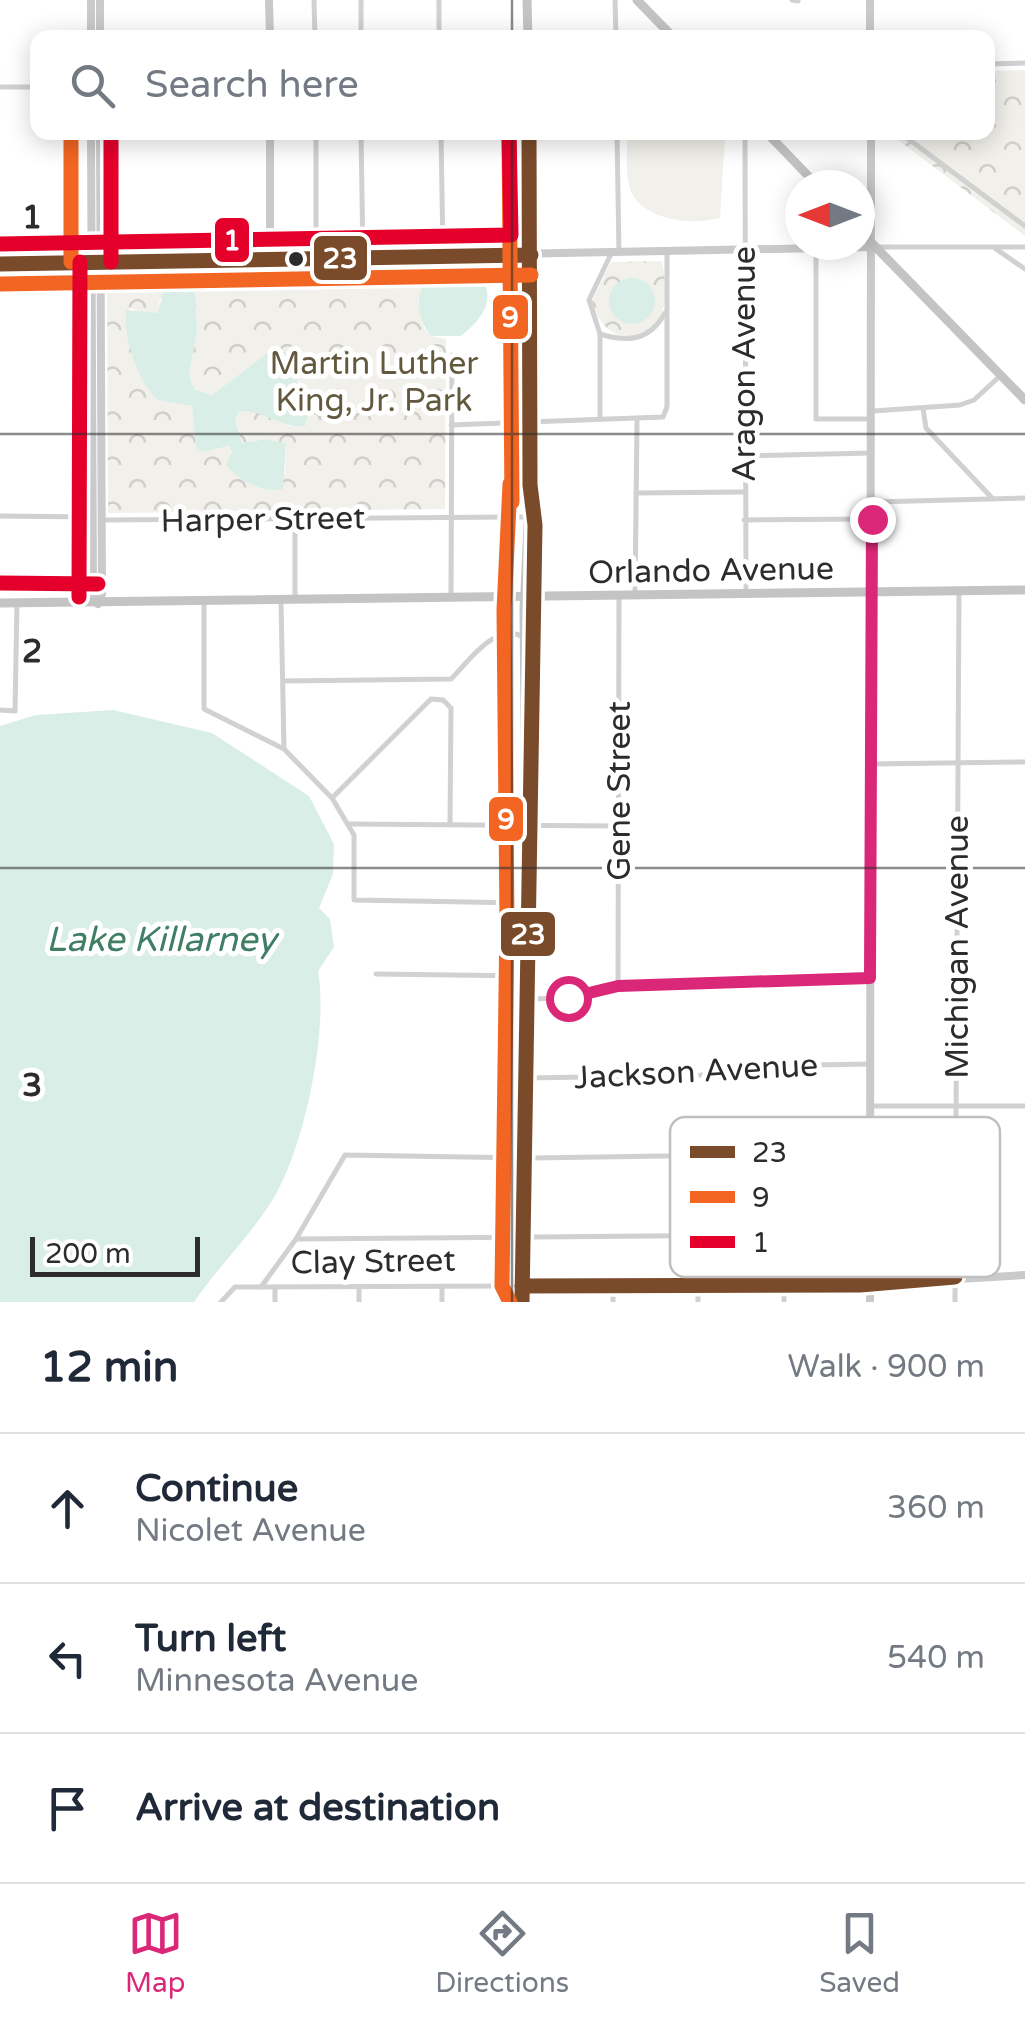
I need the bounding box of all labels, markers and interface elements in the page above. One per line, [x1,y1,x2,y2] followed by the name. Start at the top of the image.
[30,30,995,140] search box
[65,58,120,113] icon: search
[145,62,359,108] text: Search here
[785,170,875,260] north arrow
[22,199,42,237] text: 1
[213,216,251,264] line badge: 1
[223,224,241,258] text: 1
[312,234,369,282] line badge: 23
[322,242,358,276] text: 23
[726,246,764,482] street label: Aragon Avenue
[286,249,306,269] unlabelled marker
[491,293,530,341] line badge: 9
[501,301,519,335] text: 9
[269,345,479,420] park label: Martin Luther King, Jr. Park
[850,497,896,543] route end
[160,499,366,541] street label: Harper Street
[588,550,834,592] street label: Orlando Avenue
[22,633,42,671] text: 2
[601,701,639,881] street label: Gene Street
[487,795,525,843] line badge: 9
[497,803,515,837] text: 9
[939,815,977,1079] street label: Michigan Avenue
[499,910,557,958] line badge: 23
[510,918,546,952] text: 23
[46,919,280,961] water label: Lake Killarney
[546,976,592,1022] route start
[573,1047,819,1097] street label: Jackson Avenue
[22,1067,42,1105] text: 3
[670,1117,1000,1277] legend
[752,1136,787,1170] text: 23
[752,1181,770,1215] text: 9
[752,1226,770,1260] text: 1
[30,1232,200,1276] scale bar
[45,1237,131,1271] text: 200 m
[290,1242,456,1282] street label: Clay Street
[40,1342,178,1393] text: 12 min
[788,1348,985,1386] text: Walk · 900 m
[135,1466,298,1512] text: Continue
[40,1481,95,1536] icon: ahead
[887,1489,985,1527] text: 360 m
[135,1512,366,1550] text: Nicolet Avenue
[135,1616,286,1662] text: Turn left
[40,1631,95,1686] icon: left
[887,1639,985,1677] text: 540 m
[135,1662,418,1700] text: Minnesota Avenue
[40,1781,95,1836] icon: arrive
[135,1785,500,1831] text: Arrive at destination
[125,1906,185,2000] tab: Map
[435,1906,569,2000] tab: Directions
[819,1906,900,2000] tab: Saved

